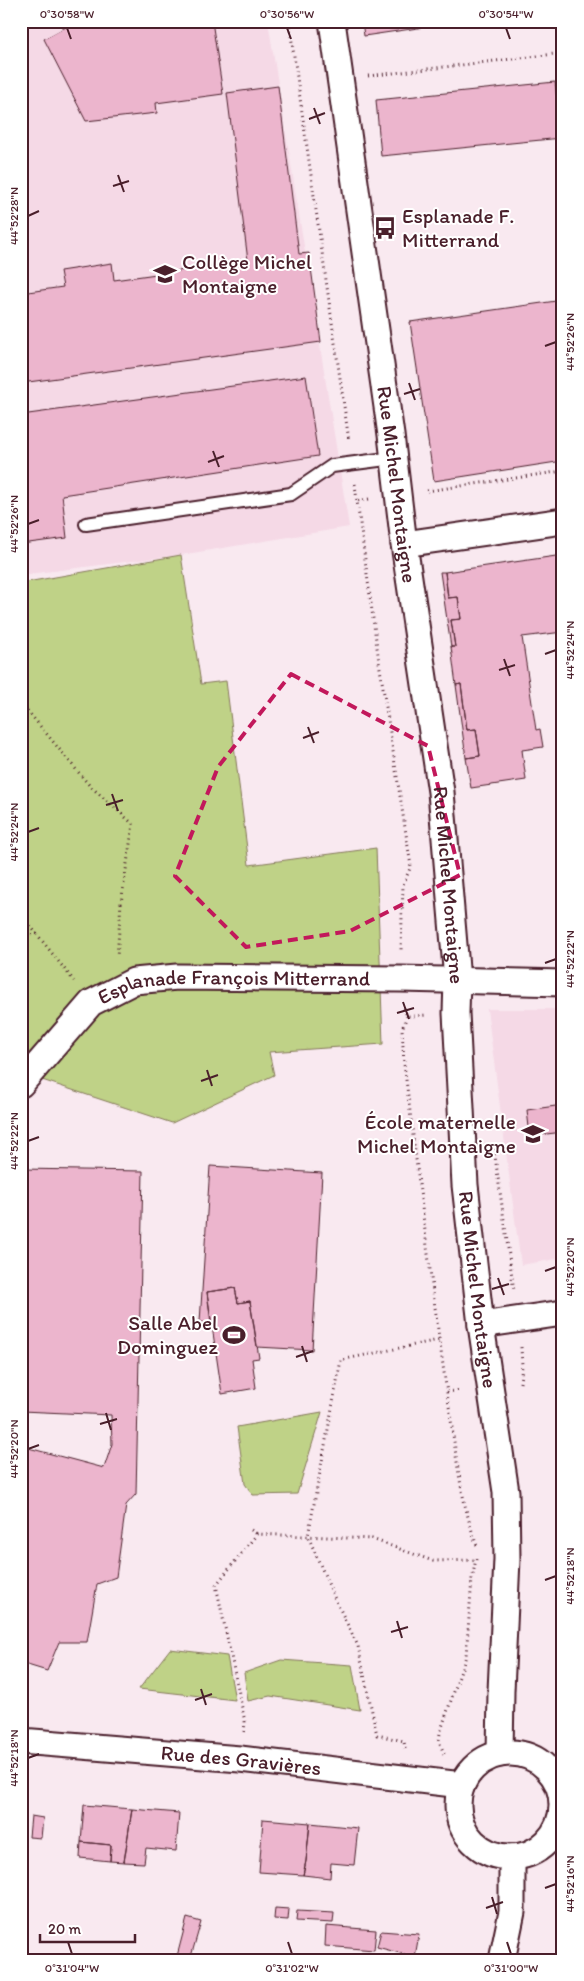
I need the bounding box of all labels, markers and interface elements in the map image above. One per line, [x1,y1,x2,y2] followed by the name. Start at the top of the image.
[40,7,94,21] text: 0°30'58"W
[260,7,314,21] text: 0°30'56"W
[478,7,534,21] text: 0°30'54"W
[7,187,21,245] text: 44°52'28"N
[402,203,514,252] place label: Esplanade F. Mitterrand
[372,215,398,241] bus stop icon: Esplanade F. Mitterrand
[182,249,312,298] place label: Collège Michel Montaigne
[152,261,178,287] school or university icon: Collège Michel Montaigne
[563,313,577,371] text: 44°52'26"N
[372,384,423,585] street label: Rue Michel Montaigne
[7,495,21,553] text: 44°52'26"N
[563,621,577,679] text: 44°52'24"N
[429,785,470,985] street label: Rue Michel Montaigne
[7,803,21,861] text: 44°52'24"N
[563,930,577,988] text: 44°52'22"N
[93,964,371,1010] street label: Esplanade François Mitterrand
[357,1109,516,1158] place label: École maternelle Michel Montaigne
[7,1112,21,1170] text: 44°52'22"N
[520,1121,546,1147] school or university icon: École maternelle Michel Montaigne
[454,1190,503,1390] street label: Rue Michel Montaigne
[563,1238,577,1297] text: 44°52'20"N
[117,1310,218,1359] place label: Salle Abel Dominguez
[221,1322,247,1348] sports icon: Salle Abel Dominguez
[7,1420,21,1479] text: 44°52'20"N
[563,1547,577,1605] text: 44°52'18"N
[7,1729,21,1787] text: 44°52'18"N
[160,1740,323,1780] street label: Rue des Gravières
[563,1855,577,1913] text: 44°52'16"N
[40,1911,135,1943] scale bar
[48,1920,82,1938] text: 20 m
[45,1961,99,1975] text: 0°31'04"W
[265,1961,319,1975] text: 0°31'02"W
[484,1961,538,1975] text: 0°31'00"W

